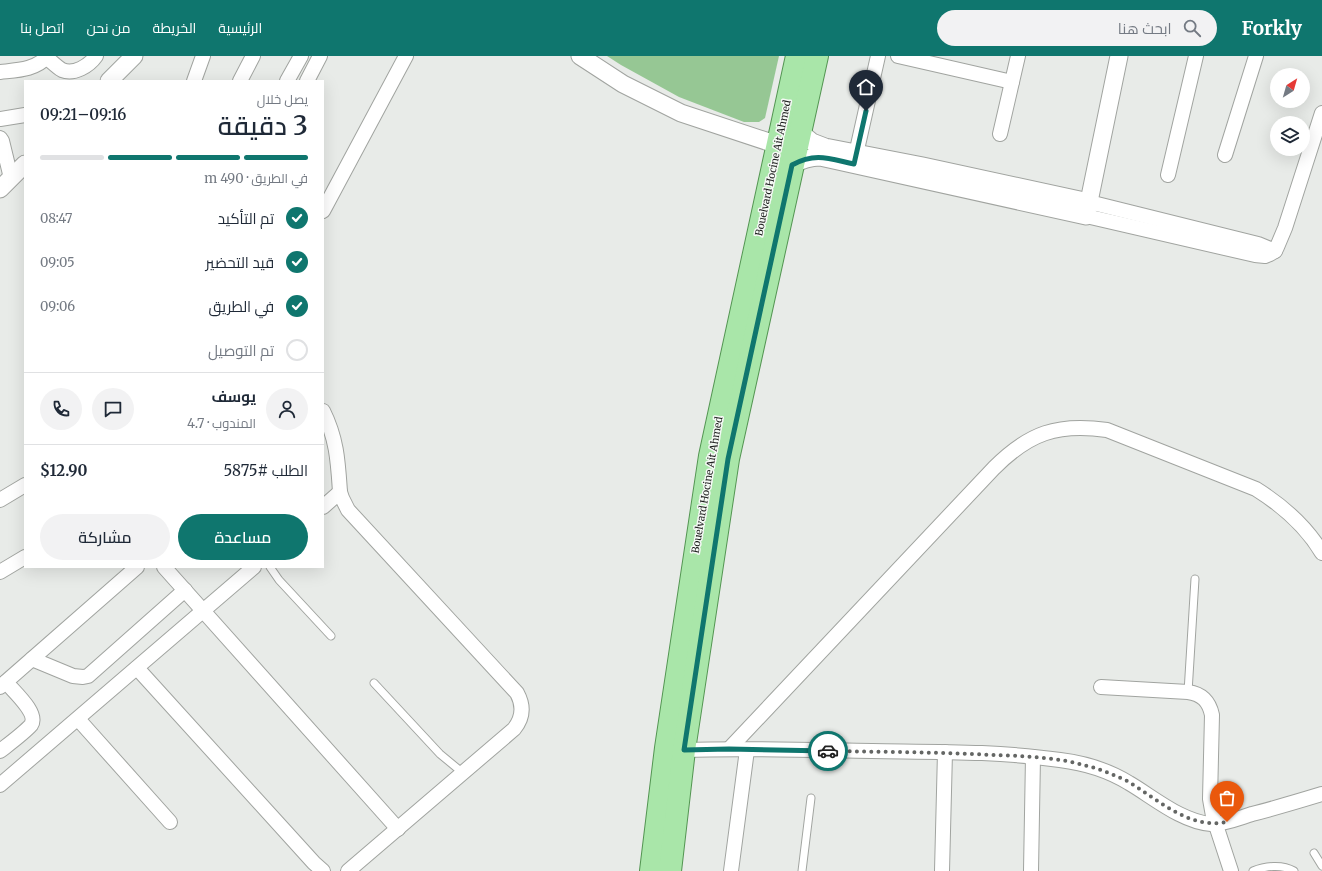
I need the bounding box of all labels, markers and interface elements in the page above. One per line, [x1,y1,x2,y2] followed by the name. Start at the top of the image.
[937,10,1217,46] search box
[1241,16,1302,40] text: Forkly
[1181,17,1203,39] icon: search
[20,19,65,37] text: اتصل بنا
[87,19,131,37] text: من نحن
[153,19,196,37] text: الخريطة
[218,19,262,37] text: الرئيسية
[1118,19,1171,38] text: ابحث هنا
[1270,68,1310,108] north arrow
[1270,68,1310,156] map controls
[849,70,883,111] pin
[855,76,877,98] icon: home
[257,91,308,108] text: يصل خلال
[752,99,794,237] street label: Bouelvard Hocine Ait Ahmed
[40,105,126,124] text: 09:16–09:21
[218,109,308,142] text: 3 دقيقة
[1270,116,1310,156] button: layers
[204,170,308,187] text: في الطريق · 490 m
[286,207,308,229] icon: check
[218,209,274,228] text: تم التأكيد
[40,210,72,227] text: 08:47
[286,251,308,273] icon: check
[206,253,274,272] text: قيد التحضير
[40,254,75,271] text: 09:05
[286,295,308,317] icon: check
[209,297,274,316] text: في الطريق
[40,298,75,315] text: 09:06
[208,341,274,360] text: تم التوصيل
[211,387,256,406] text: يوسف
[40,388,82,430] button: phone
[92,388,134,430] button: chat
[266,388,308,430] button: person
[187,415,256,432] text: المندوب · 4.7
[689,416,725,554] street label: Bouelvard Hocine Ait Ahmed
[40,461,88,480] text: $12.90
[224,461,308,480] text: الطلب #5875
[40,514,170,560] button: مشاركة
[178,514,308,560] button: مساعدة
[808,731,848,771] courier
[817,740,839,762] icon: car
[1210,781,1244,822] pin
[1216,787,1238,809] icon: bag

